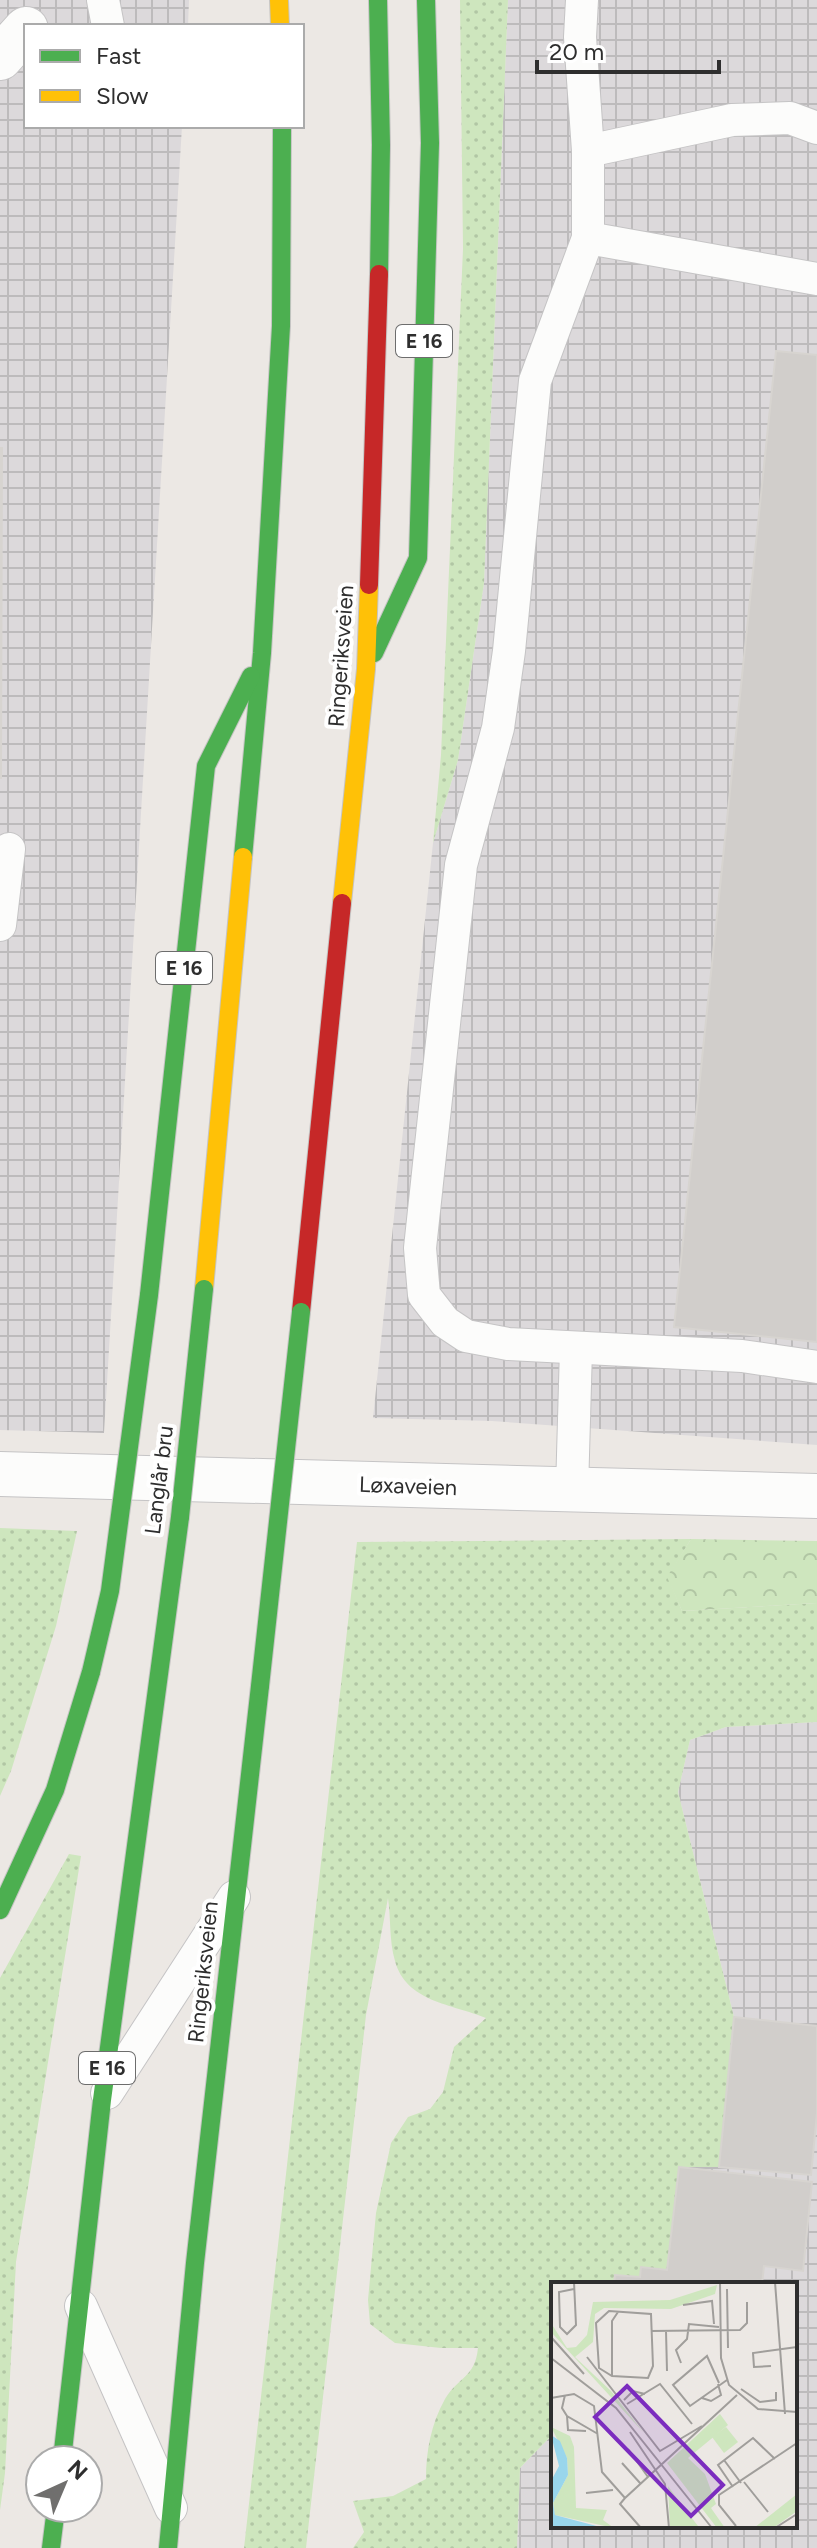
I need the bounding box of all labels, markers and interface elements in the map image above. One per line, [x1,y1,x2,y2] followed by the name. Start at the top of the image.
[24,24,304,128] legend
[537,24,719,74] scale bar
[549,37,604,66] text: 20 m
[96,41,141,70] text: Fast
[96,81,149,110] text: Slow
[396,325,452,357] road number: E 16
[323,584,359,728] street label: Ringeriksveien
[156,952,212,984] road number: E 16
[139,1424,179,1536] street label: Langlår bru
[359,1471,457,1501] street label: Løxaveien
[182,1900,224,2044] street label: Ringeriksveien
[79,2052,135,2084] road number: E 16
[551,2282,797,2528] inset map
[24,2444,104,2524] north arrow
[62,2454,93,2486] text: N

